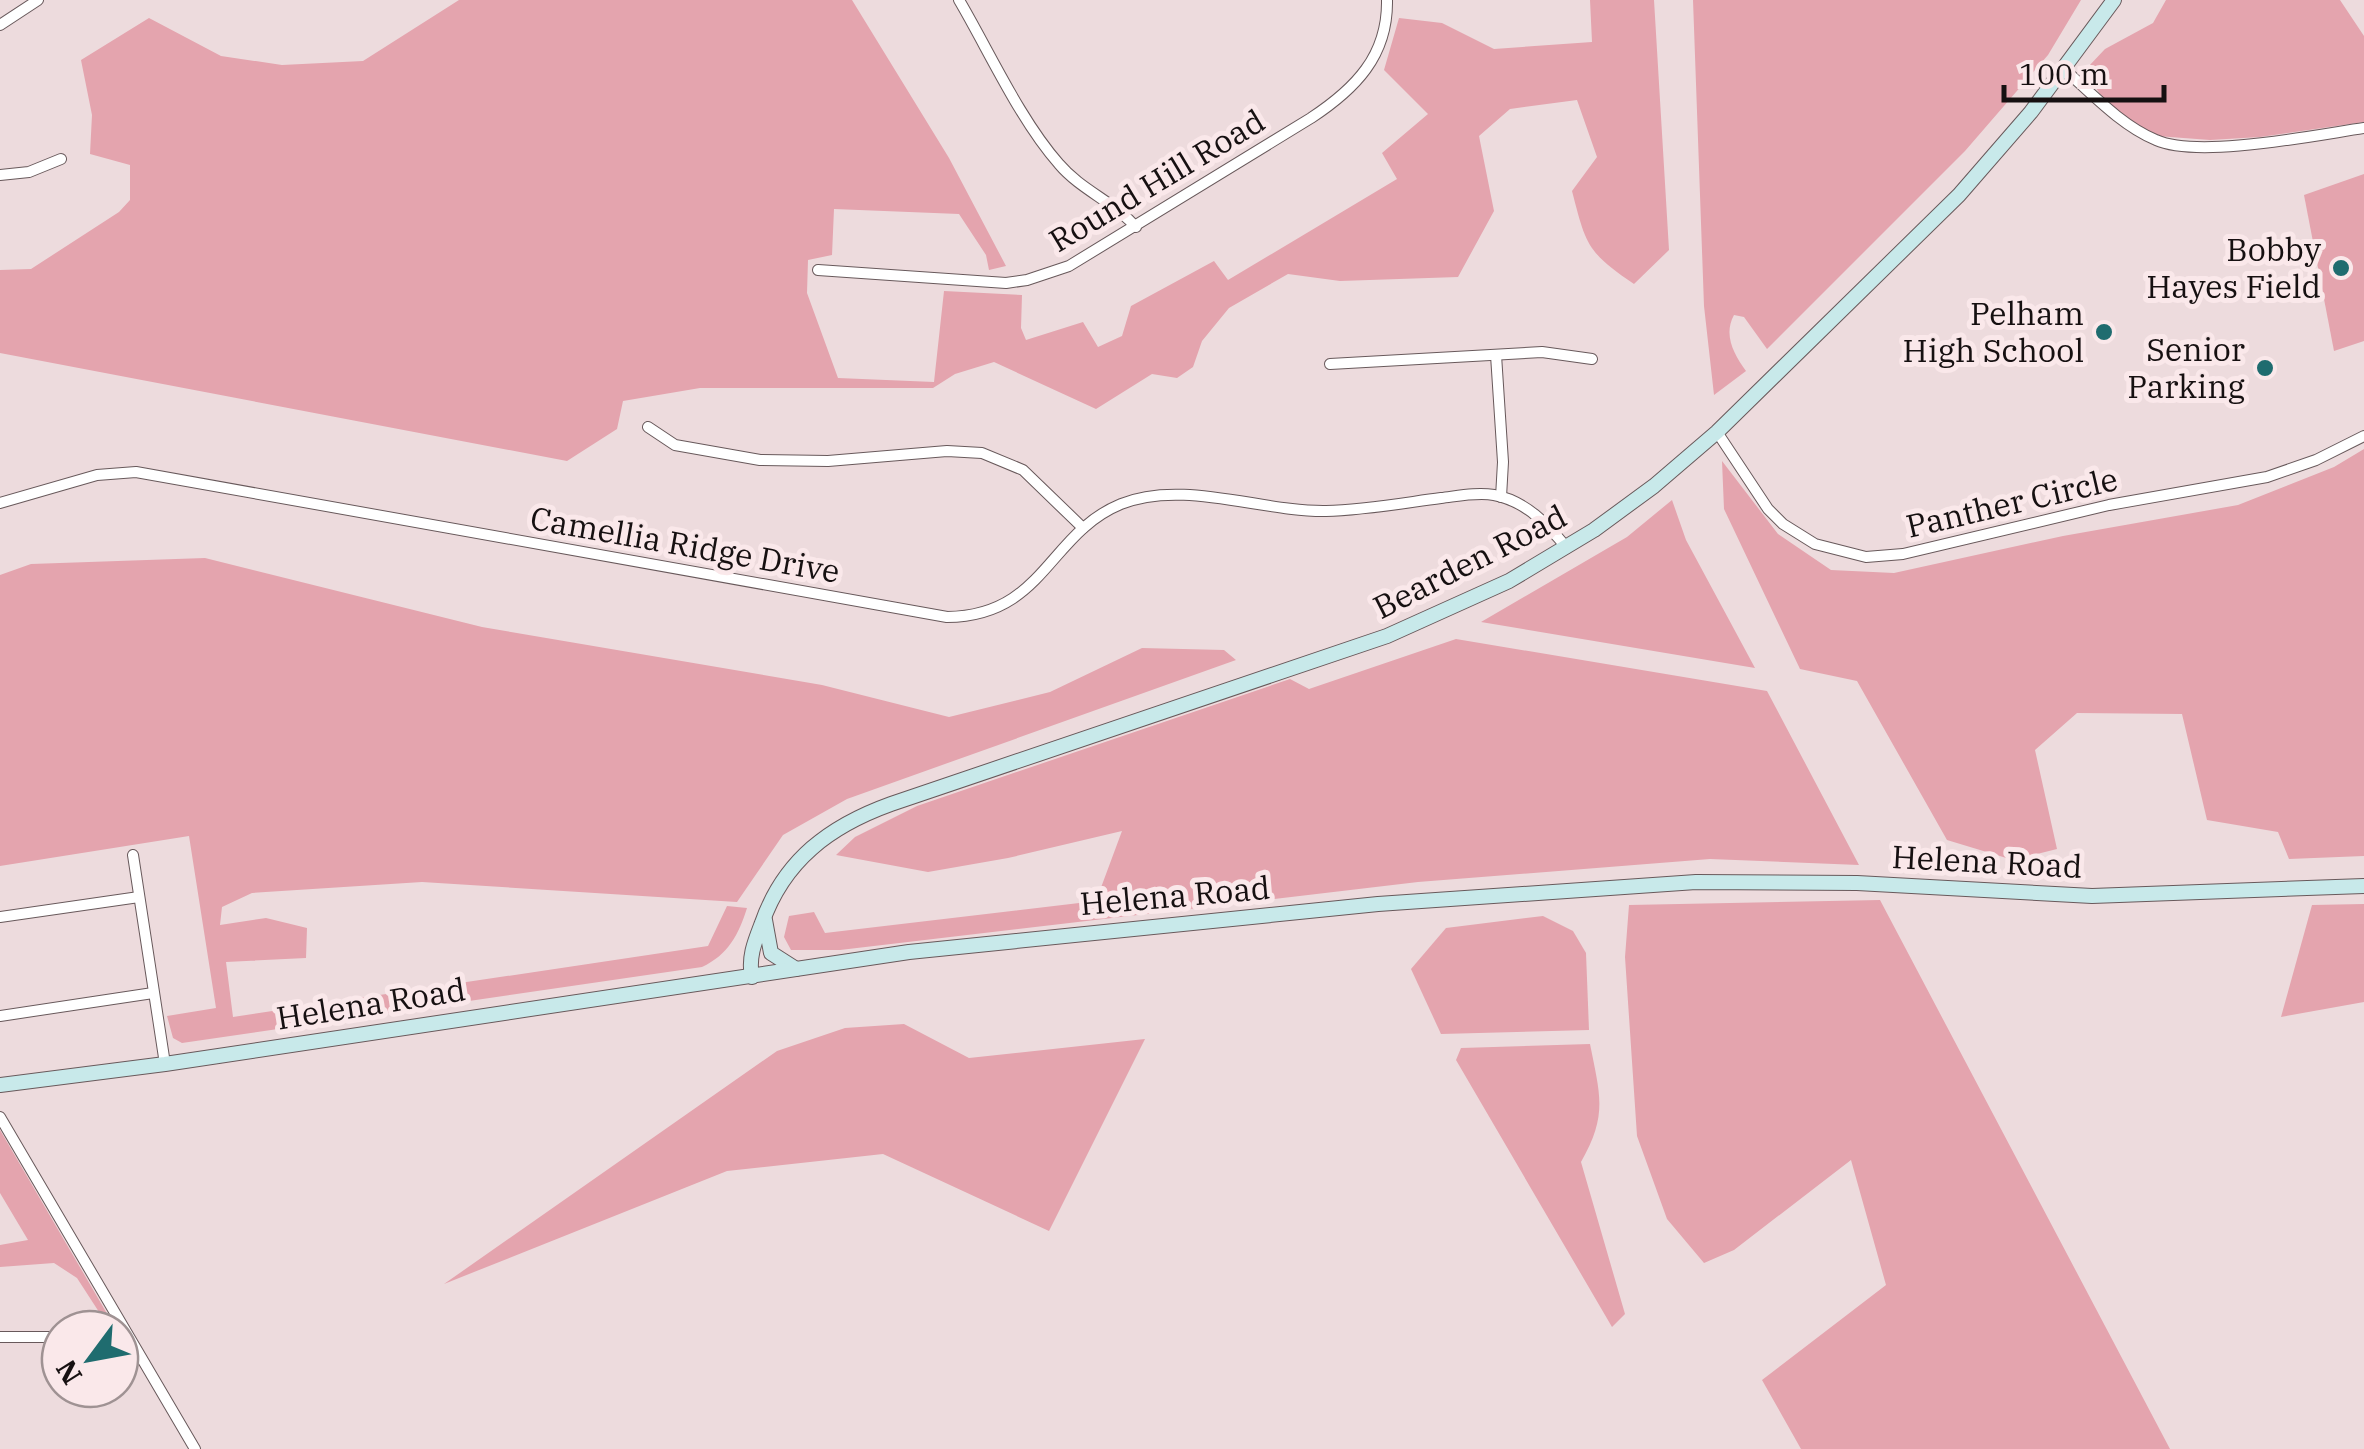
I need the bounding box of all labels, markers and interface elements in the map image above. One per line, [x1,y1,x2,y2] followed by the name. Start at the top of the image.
[2004,40,2164,102] scale bar
[2019,54,2109,93] text: 100 m
[1041,99,1272,261] street label: Round Hill Road
[2146,228,2322,307] place label: Bobby Hayes Field
[2330,257,2352,279] marker: Bobby Hayes Field
[1903,292,2084,371] place label: Pelham High School
[2093,321,2115,343] marker: Pelham High School
[2127,328,2245,407] place label: Senior Parking
[2254,357,2276,379] marker: Senior Parking
[1902,457,2122,547] street label: Panther Circle
[1366,494,1573,628] street label: Bearden Road
[527,496,843,592] street label: Camellia Ridge Drive
[1891,835,2083,887] street label: Helena Road
[1078,866,1272,924] street label: Helena Road
[273,967,468,1039] street label: Helena Road
[40,1309,140,1409] north arrow
[47,1353,90,1392] text: N

